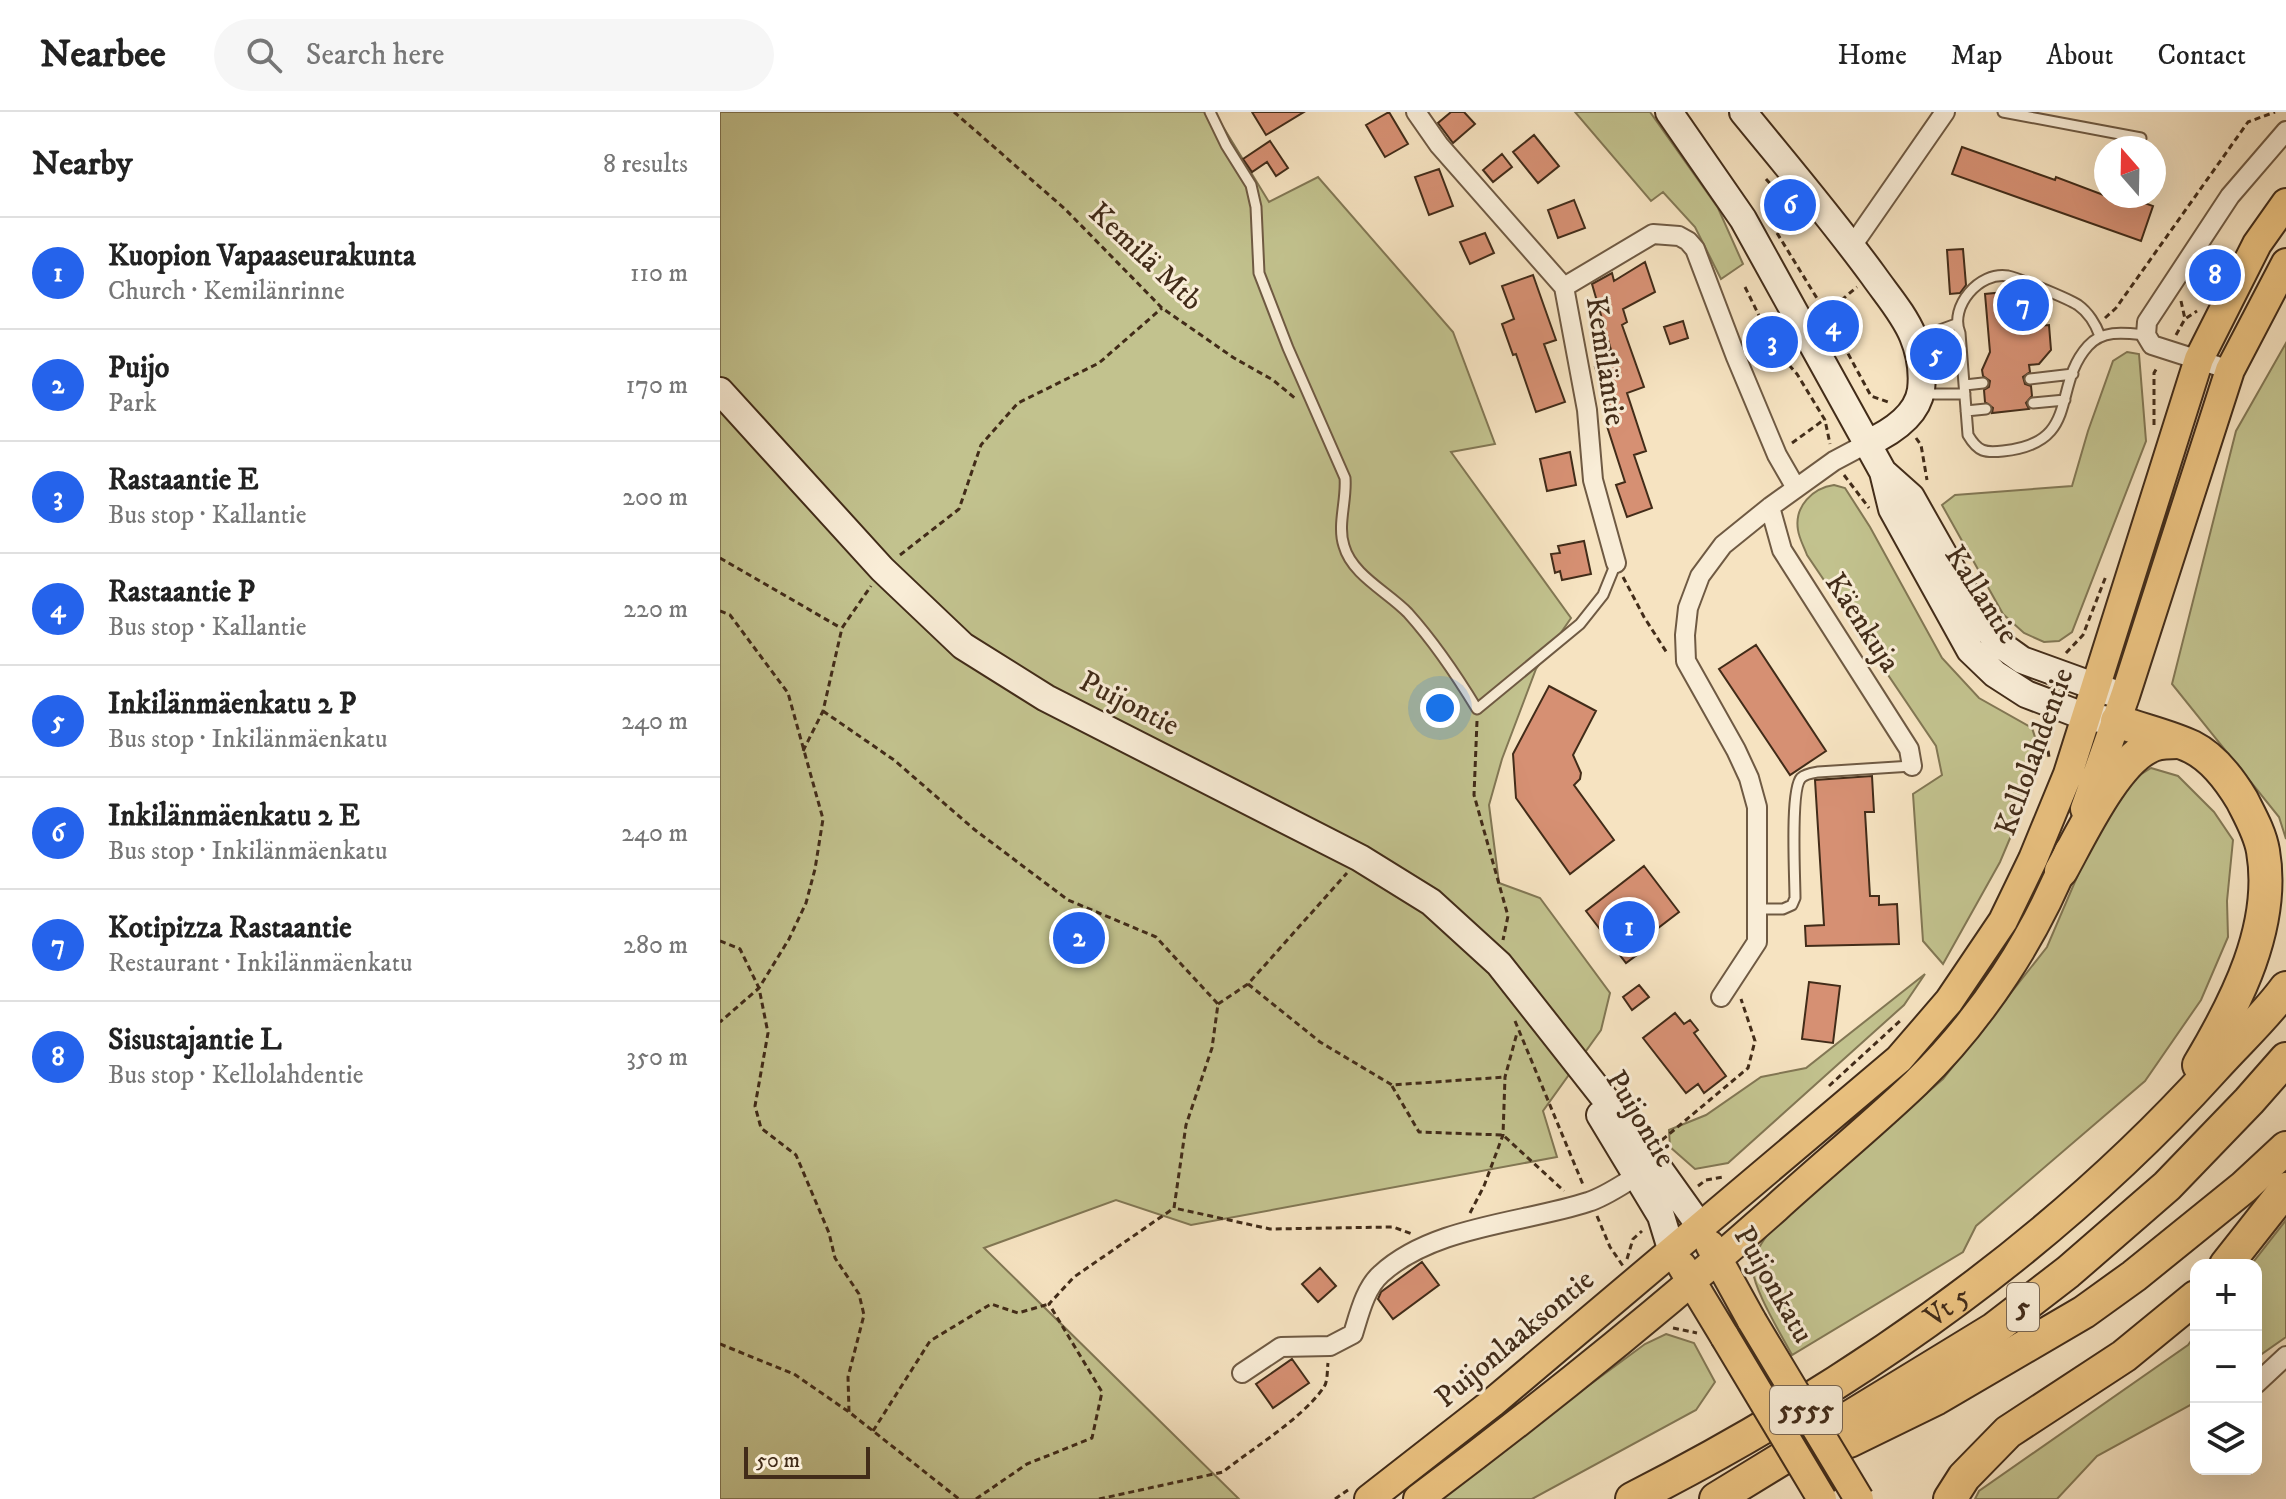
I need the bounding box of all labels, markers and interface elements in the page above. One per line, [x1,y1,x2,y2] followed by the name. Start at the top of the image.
[214,19,774,91] search box
[40,31,166,79] text: Nearbee
[242,33,286,77] icon: search
[306,37,444,74] text: Search here
[1838,38,1907,73] text: Home
[1951,38,2002,73] text: Map
[2046,38,2113,73] text: About
[2157,38,2246,73] text: Contact
[2094,136,2166,208] north arrow
[32,143,133,185] text: Nearby
[603,148,688,181] text: 8 results
[1764,175,1816,235] pin: 6
[1080,195,1210,319] street label: Kemilä Mtb
[108,238,416,275] text: Kuopion Vapaaseurakunta
[2189,245,2241,305] pin: 8
[53,257,63,290] text: 1
[630,257,688,290] text: 110 m
[108,275,345,308] text: Church · Kemilänrinne
[1997,275,2049,335] pin: 7
[1577,294,1633,428] street label: Kemiläntie
[1807,296,1859,356] pin: 4
[1746,312,1798,372] pin: 3
[1910,324,1962,384] pin: 5
[108,350,169,387] text: Puijo
[52,369,64,402] text: 2
[626,369,688,402] text: 170 m
[108,387,157,420] text: Park
[108,462,259,499] text: Rastaantie E
[53,481,63,514] text: 3
[622,481,688,514] text: 200 m
[108,499,307,532] text: Bus stop · Kallantie
[1936,539,2026,651] street label: Kallantie
[1816,566,1908,680] street label: Käenkuja
[108,574,255,611] text: Rastaantie P
[51,593,65,626] text: 4
[623,593,688,626] text: 220 m
[108,611,307,644] text: Bus stop · Kallantie
[1073,663,1185,745] street label: Puijontie
[1988,663,2082,841] street label: Kellolahdentie
[108,686,356,723] text: Inkilänmäenkatu 2 P
[1420,688,1460,728] your location
[52,705,64,738] text: 5
[621,705,688,738] text: 240 m
[108,723,387,756] text: Bus stop · Inkilänmäenkatu
[108,798,360,835] text: Inkilänmäenkatu 2 E
[51,817,65,850] text: 6
[621,817,688,850] text: 240 m
[108,835,387,868] text: Bus stop · Inkilänmäenkatu
[1603,897,1655,957] pin: 1
[1053,908,1105,968] pin: 2
[108,910,352,947] text: Kotipizza Rastaantie
[51,929,65,962] text: 7
[623,929,688,962] text: 280 m
[108,947,413,980] text: Restaurant · Inkilänmäenkatu
[108,1022,282,1059] text: Sisustajantie L
[51,1041,65,1074] text: 8
[626,1041,688,1074] text: 350 m
[108,1059,364,1092] text: Bus stop · Kellolahdentie
[1597,1064,1683,1174] street label: Puijontie
[1725,1220,1821,1350] street label: Puijonkatu
[2190,1259,2262,1475] map controls
[2190,1259,2262,1331] button: +
[1428,1262,1602,1416] street label: Puijonlaaksontie
[1916,1277,1978,1336] street label: Vt 5
[2007,1283,2039,1331] road number: 5
[2190,1331,2262,1403] button: −
[1770,1386,1842,1434] road number: 5555
[2190,1403,2262,1475] button: layers
[744,1443,870,1479] scale bar
[756,1447,800,1474] text: 50 m

